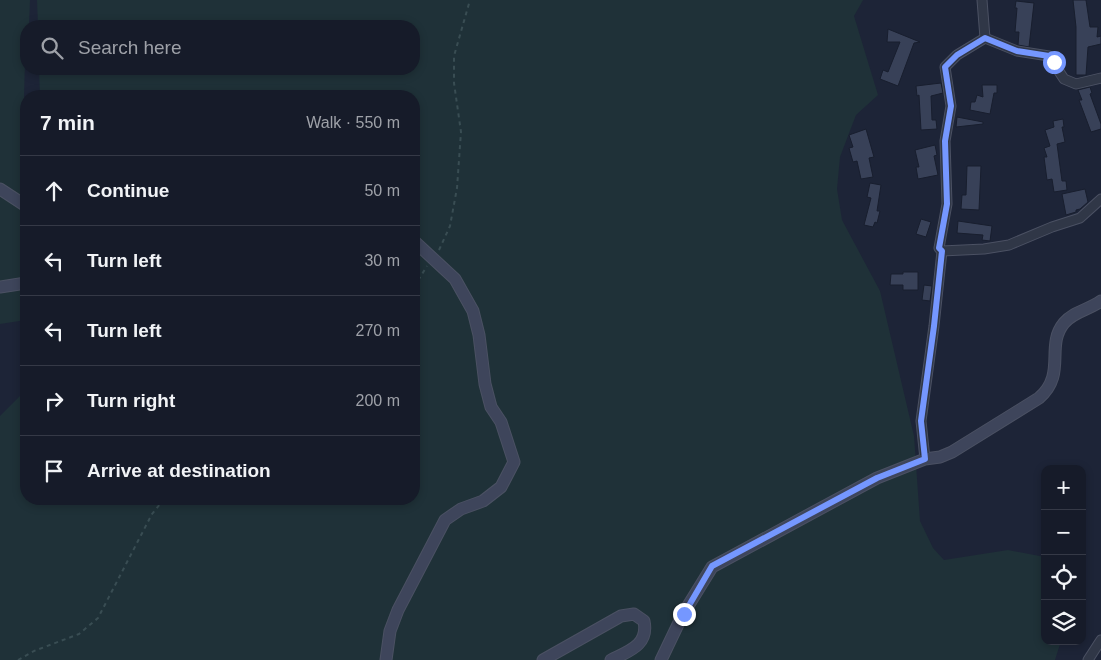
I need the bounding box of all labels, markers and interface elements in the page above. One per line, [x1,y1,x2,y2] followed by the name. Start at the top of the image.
[20,20,420,75] search box
[38,34,66,62] icon: search
[78,37,182,58] text: Search here
[1043,51,1066,74] route start
[40,111,95,134] text: 7 min
[306,114,400,131] text: Walk · 550 m
[40,177,68,205] icon: ahead
[87,180,169,201] text: Continue
[364,182,400,199] text: 50 m
[40,247,68,275] icon: left
[87,250,162,271] text: Turn left
[364,252,400,269] text: 30 m
[40,317,68,345] icon: left
[87,320,162,341] text: Turn left
[356,322,400,339] text: 270 m
[40,387,68,415] icon: right
[87,390,175,411] text: Turn right
[356,392,400,409] text: 200 m
[40,457,68,485] icon: arrive
[87,460,271,481] text: Arrive at destination
[1041,465,1086,645] map controls
[1041,465,1086,510] button: +
[1041,510,1086,555] button: −
[1041,555,1086,600] button: locate
[1041,600,1086,645] button: layers
[673,603,696,626] route end

